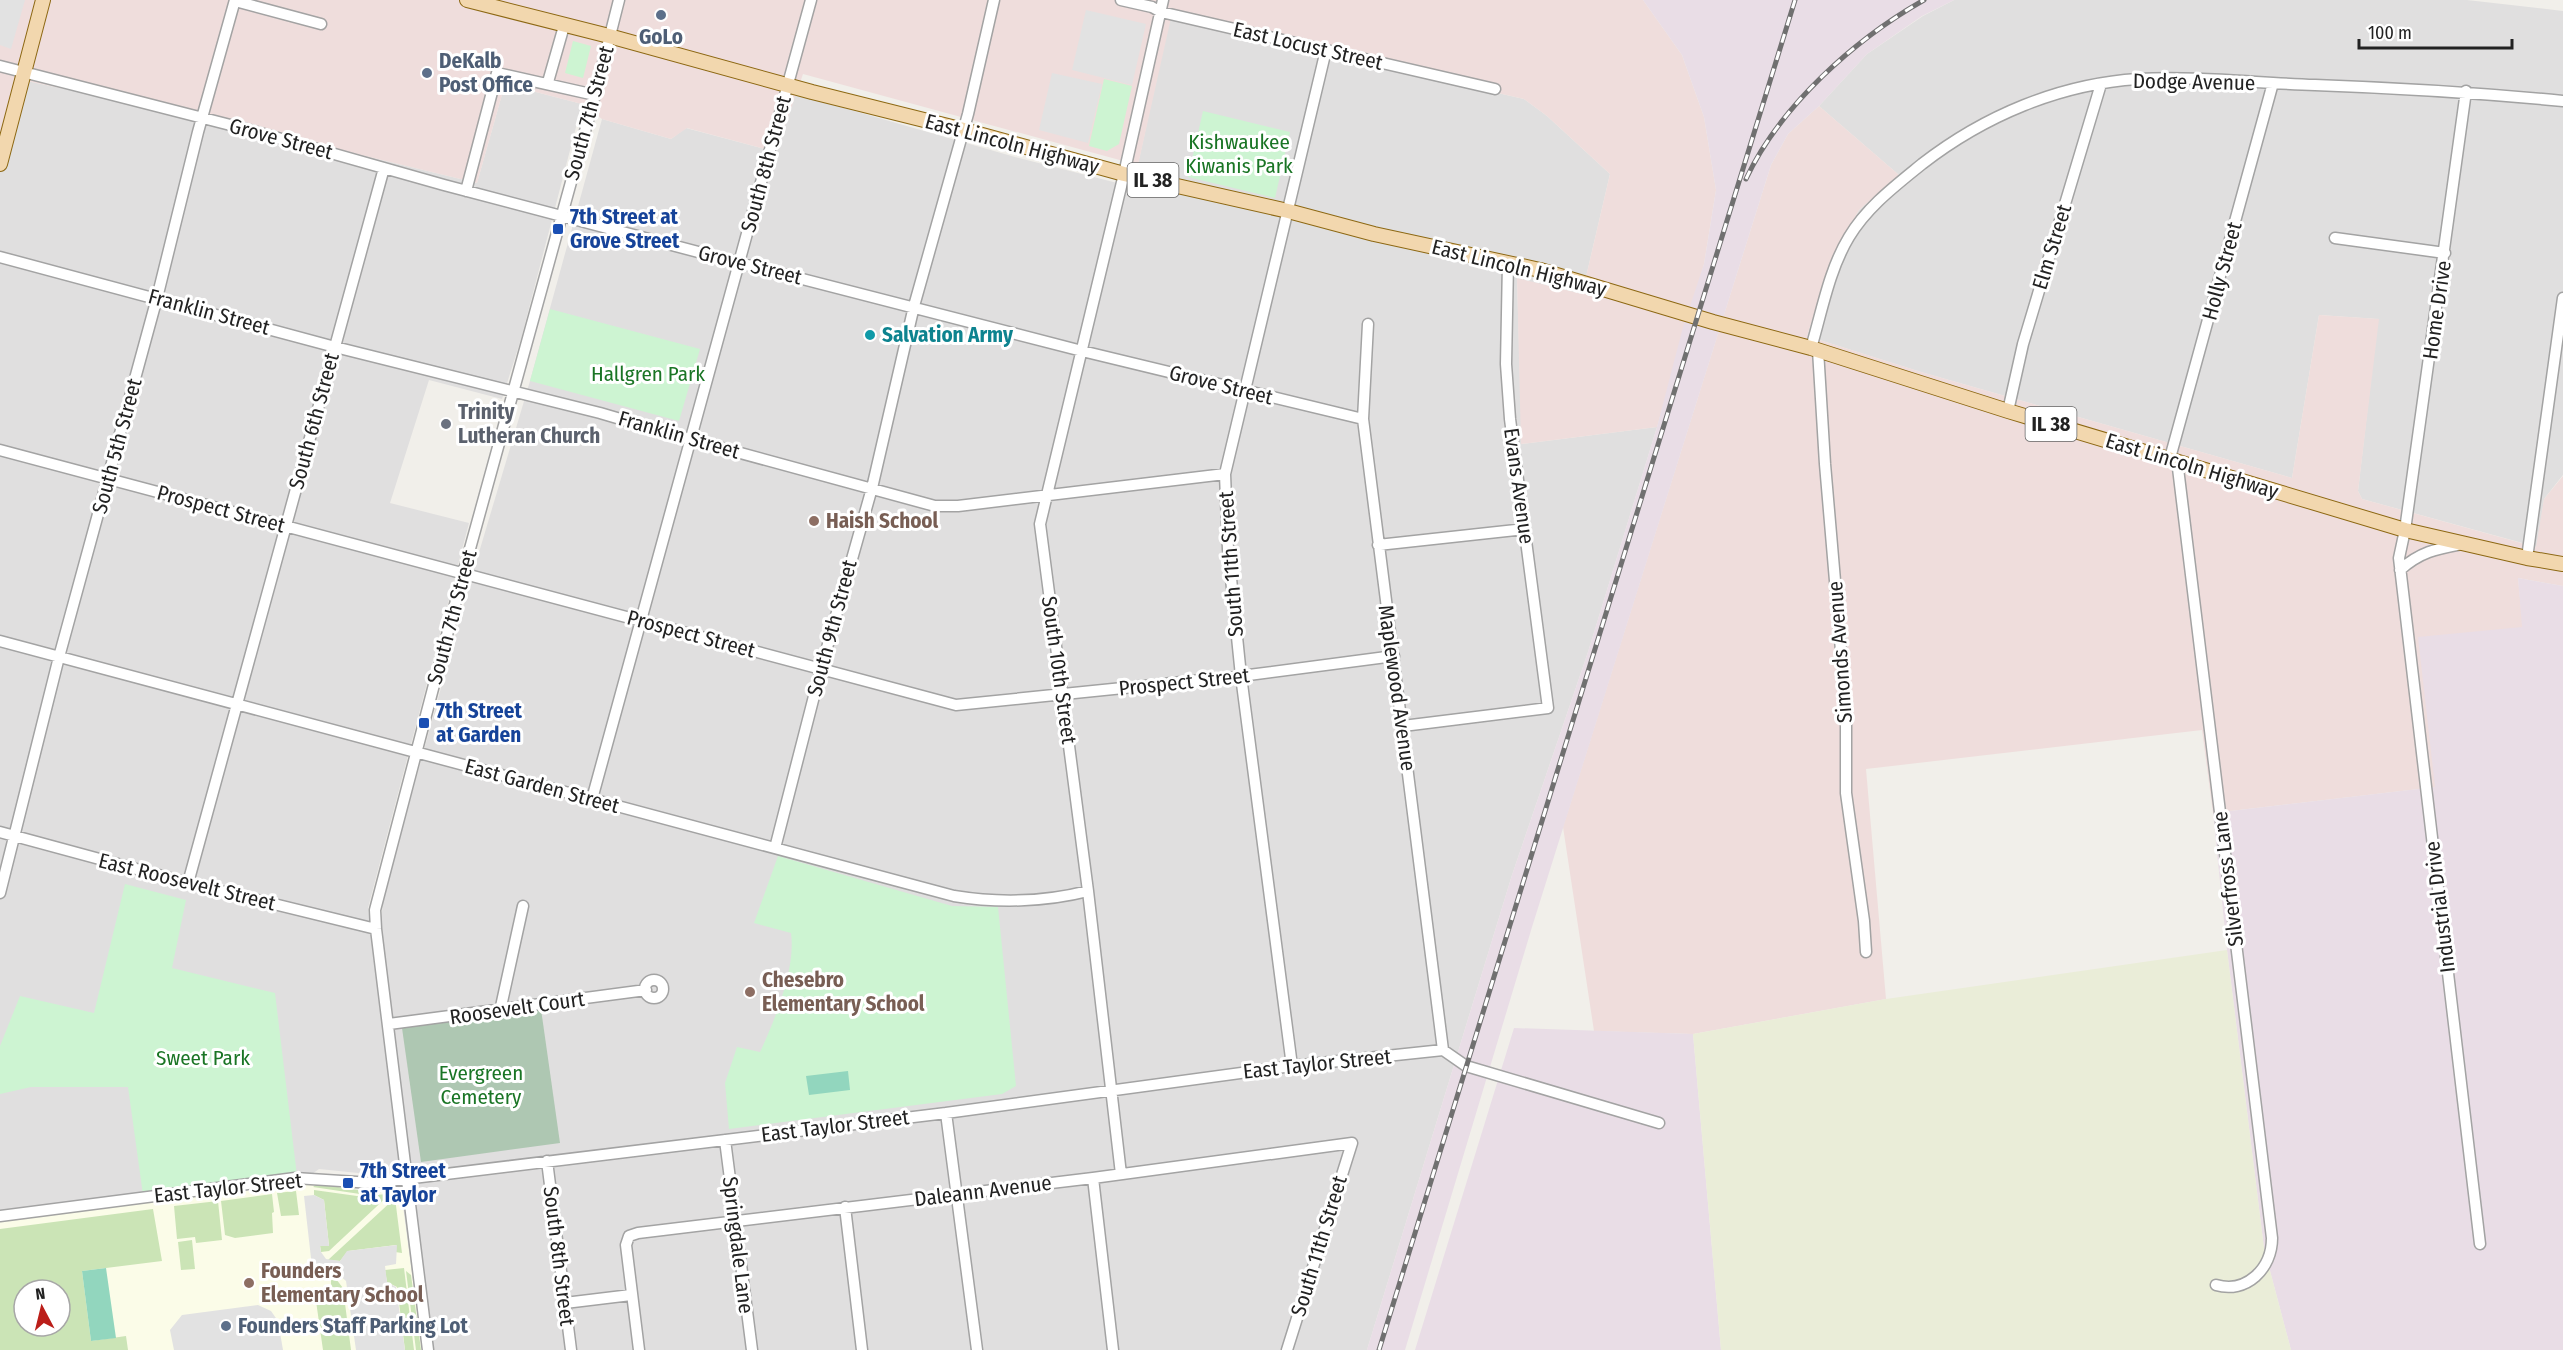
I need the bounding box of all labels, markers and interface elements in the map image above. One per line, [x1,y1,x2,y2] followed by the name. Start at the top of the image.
[654,8,668,22] marker: GoLo
[2359,12,2512,50] scale bar
[1231,16,1385,76] street label: East Locust Street
[2368,22,2412,44] text: 100 m
[639,24,683,50] place label: GoLo
[559,43,619,183] street label: South 7th Street
[439,48,533,98] place label: DeKalb Post Office
[420,66,434,80] marker: DeKalb Post Office
[2133,68,2255,96] street label: Dodge Avenue
[735,93,797,235] street label: South 8th Street
[922,108,1102,180] street label: East Lincoln Highway
[226,113,336,165] street label: Grove Street
[1185,129,1293,179] park label: Kishwaukee Kiwanis Park
[1128,163,1178,197] road number: IL 38
[2027,201,2077,293] street label: Elm Street
[570,204,680,254] place label: 7th Street at Grove Street
[2196,219,2248,323] street label: Holly Street
[551,222,565,236] marker: 7th Street at Grove Street
[1429,234,1610,302] street label: East Lincoln Highway
[695,240,805,290] street label: Grove Street
[2417,259,2457,361] street label: Home Drive
[145,283,273,341] street label: Franklin Street
[882,322,1014,348] place label: Salvation Army
[863,328,877,342] marker: Salvation Army
[283,350,345,492] street label: South 6th Street
[1166,360,1276,410] street label: Grove Street
[591,361,705,387] park label: Hallgren Park
[86,375,148,517] street label: South 5th Street
[458,399,600,449] place label: Trinity Lutheran Church
[615,405,743,465] street label: Franklin Street
[2026,407,2076,441] road number: IL 38
[439,417,453,431] marker: Trinity Lutheran Church
[1498,426,1540,546] street label: Evans Avenue
[2103,427,2282,505] street label: East Lincoln Highway
[154,479,288,539] street label: Prospect Street
[1213,490,1249,638] street label: South 11th Street
[826,508,939,534] place label: Haish School
[807,514,821,528] marker: Haish School
[422,547,482,687] street label: South 7th Street
[801,557,863,699] street label: South 9th Street
[1822,580,1858,724] street label: Simonds Avenue
[1036,594,1082,746] street label: South 10th Street
[1372,603,1422,773] street label: Maplewood Avenue
[624,604,758,664] street label: Prospect Street
[1117,662,1251,702] street label: Prospect Street
[436,698,522,748] place label: 7th Street at Garden
[417,716,431,730] marker: 7th Street at Garden
[462,753,622,819] street label: East Garden Street
[2207,810,2249,948] street label: Silverfross Lane
[2419,840,2461,974] street label: Industrial Drive
[96,847,278,917] street label: East Roosevelt Street
[762,967,925,1017] place label: Chesebro Elementary School
[743,985,757,999] marker: Chesebro Elementary School
[448,986,586,1030] street label: Roosevelt Court
[1242,1043,1393,1085] street label: East Taylor Street
[156,1045,250,1071] park label: Sweet Park
[439,1060,523,1110] park label: Evergreen Cemetery
[760,1104,911,1148] street label: East Taylor Street
[360,1158,446,1208] place label: 7th Street at Taylor
[153,1167,304,1209] street label: East Taylor Street
[913,1170,1053,1212] street label: Daleann Avenue
[1285,1172,1353,1320] street label: South 11th Street
[717,1175,759,1315] street label: Springdale Lane
[341,1176,355,1190] marker: 7th Street at Taylor
[538,1185,580,1327] street label: South 8th Street
[261,1258,424,1308] place label: Founders Elementary School
[242,1276,256,1290] marker: Founders Elementary School
[12,1278,72,1338] north arrow
[34,1284,46,1304] text: N
[238,1313,469,1339] place label: Founders Staff Parking Lot
[219,1319,233,1333] marker: Founders Staff Parking Lot

